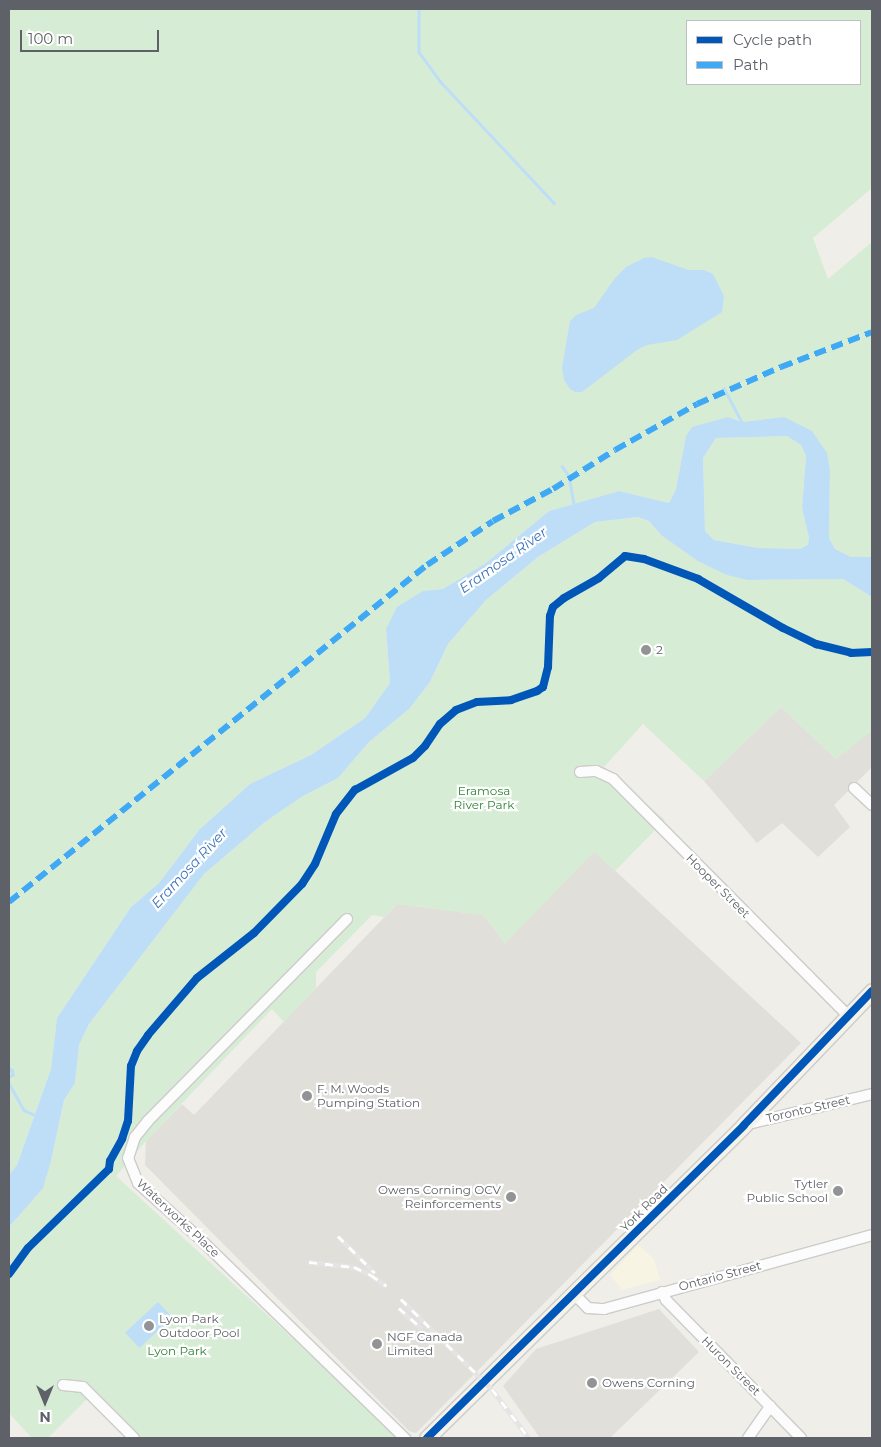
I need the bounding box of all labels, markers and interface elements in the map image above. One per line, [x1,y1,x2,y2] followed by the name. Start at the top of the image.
[22,20,161,52] scale bar
[686,20,861,85] legend
[28,29,73,48] text: 100 m
[733,30,812,49] text: Cycle path
[733,55,769,74] text: Path
[456,524,550,596] water label: Eramosa River
[656,643,663,657] place label: 2
[640,644,652,656] marker: 2
[454,784,514,812] park label: Eramosa River Park
[148,825,230,911] water label: Eramosa River
[683,851,753,921] street label: Hooper Street
[317,1082,420,1110] place label: F. M. Woods Pumping Station
[301,1090,313,1102] marker: F. M. Woods Pumping Station
[765,1092,851,1126] street label: Toronto Street
[134,1176,222,1260] street label: Waterworks Place
[746,1177,828,1205] place label: Tytler Public School
[617,1181,671,1235] street label: York Road
[378,1183,501,1211] place label: Owens Corning OCV Reinforcements
[832,1185,844,1197] marker: Tytler Public School
[505,1191,517,1203] marker: Owens Corning OCV Reinforcements
[677,1258,763,1294] street label: Ontario Street
[159,1312,240,1340] place label: Lyon Park Outdoor Pool
[143,1320,155,1332] marker: Lyon Park Outdoor Pool
[387,1330,463,1358] place label: NGF Canada Limited
[698,1333,764,1399] street label: Huron Street
[371,1338,383,1350] marker: NGF Canada Limited
[147,1344,207,1358] park label: Lyon Park
[602,1376,695,1390] place label: Owens Corning
[20,1377,70,1427] north arrow
[586,1377,598,1389] marker: Owens Corning
[39,1408,51,1426] text: N

